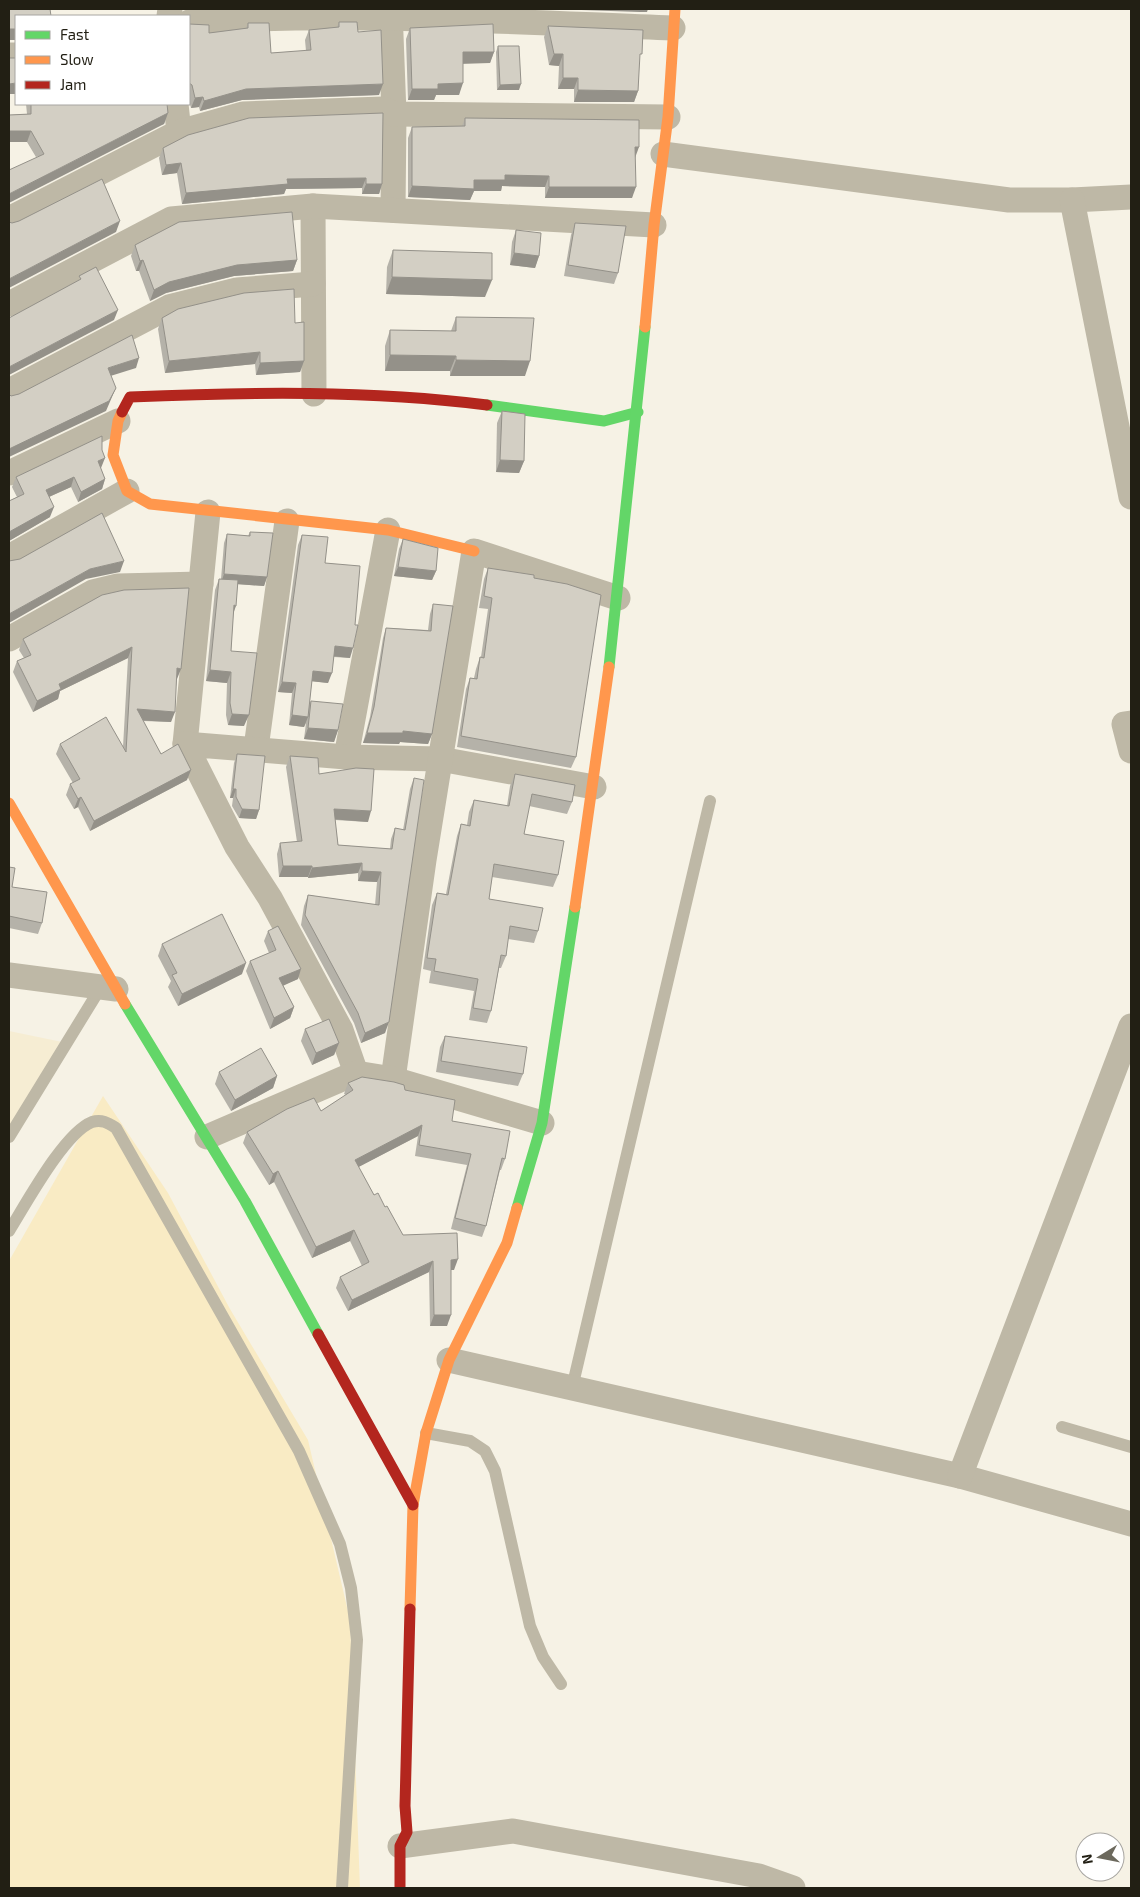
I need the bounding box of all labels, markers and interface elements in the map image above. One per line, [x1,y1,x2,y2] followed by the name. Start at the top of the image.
[15,15,190,105] legend
[60,25,90,43] text: Fast
[60,50,94,68] text: Slow
[60,75,86,93] text: Jam
[1075,1832,1125,1882] north arrow
[1077,1853,1096,1866] text: N

